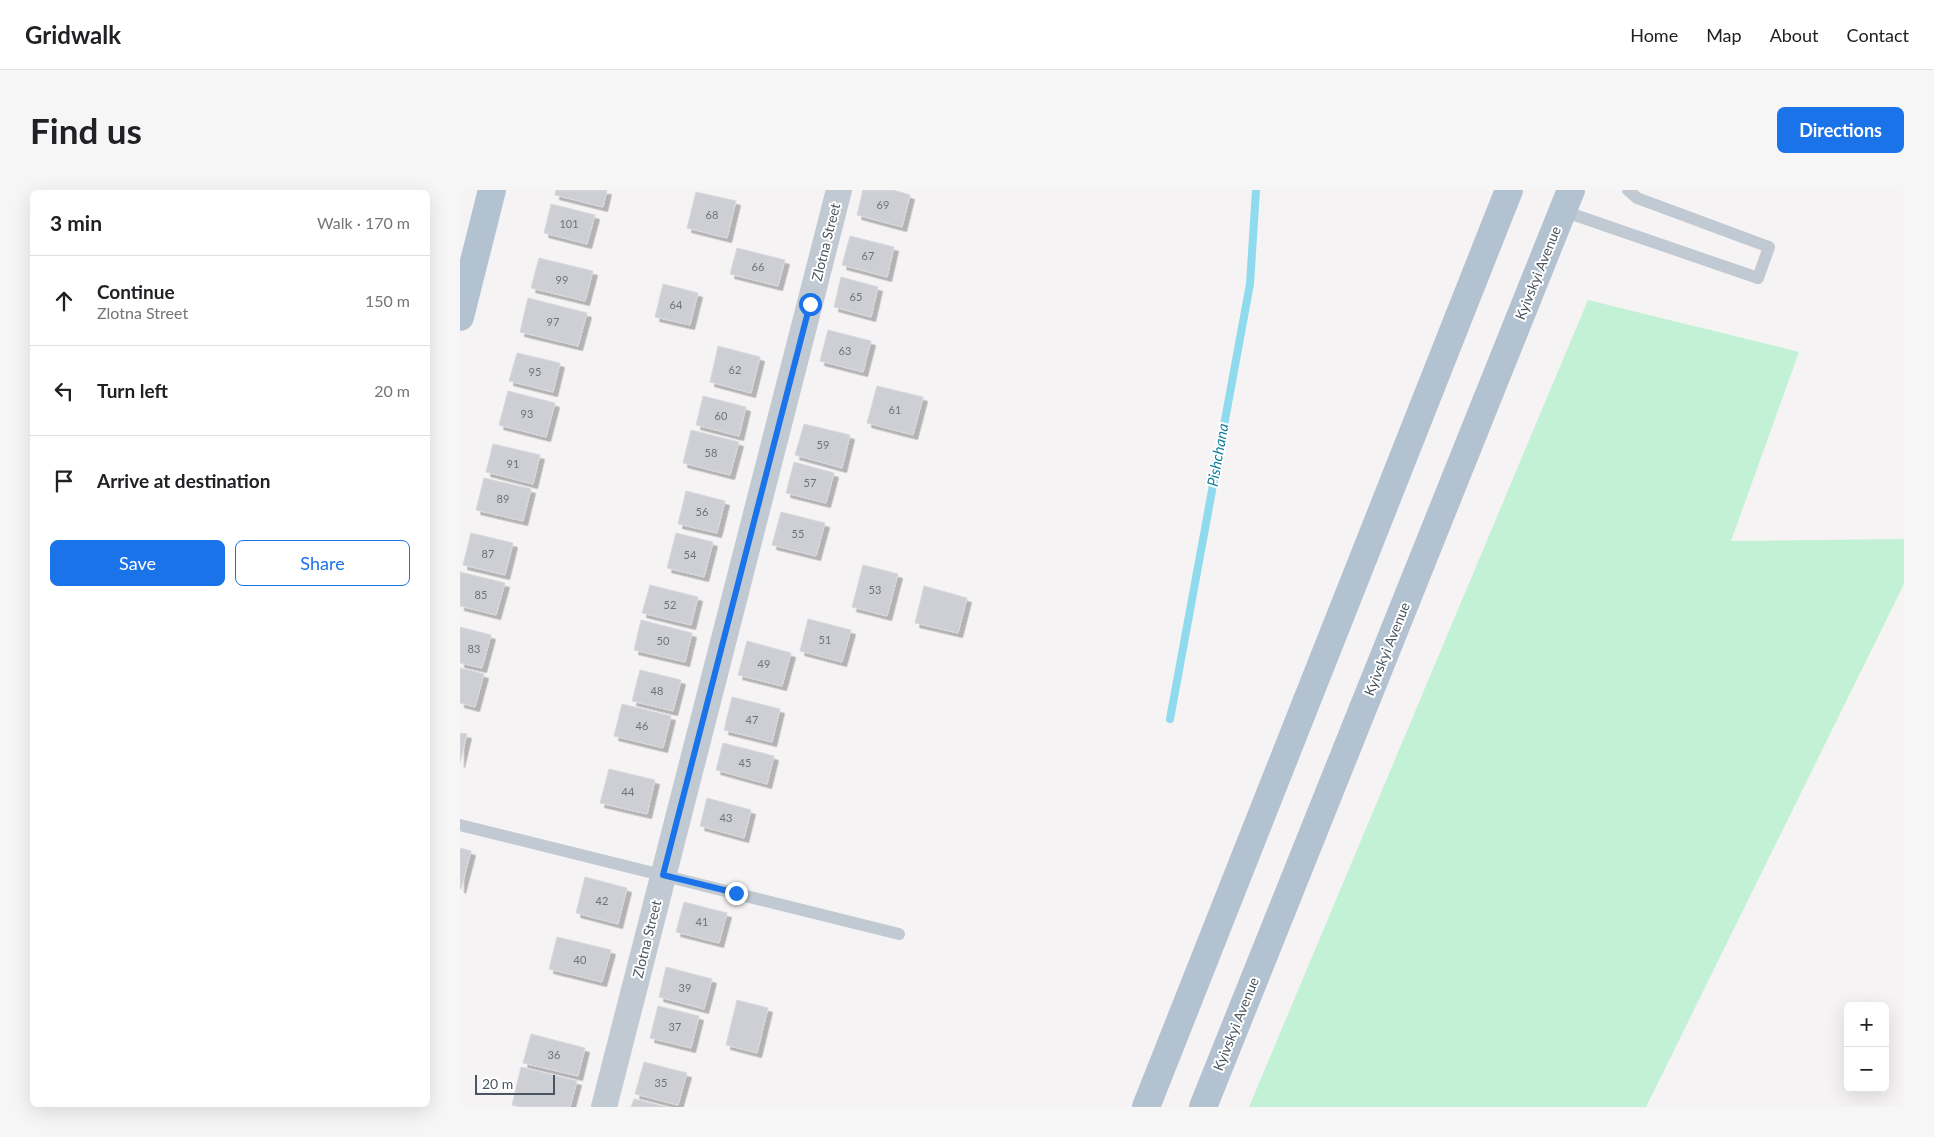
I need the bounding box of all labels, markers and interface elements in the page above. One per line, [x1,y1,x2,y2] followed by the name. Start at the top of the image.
[25,20,121,49] text: Gridwalk
[1630,24,1678,46] text: Home
[1706,24,1742,46] text: Map
[1770,24,1819,46] text: About
[1847,24,1909,46] text: Contact
[1777,107,1904,153] button: Directions
[30,109,142,151] text: Find us
[877,198,889,211] house number: 69
[808,201,843,283] street label: Zlotna Street
[706,208,718,221] house number: 68
[50,210,102,235] text: 3 min
[317,213,410,232] text: Walk · 170 m
[559,217,579,230] house number: 101
[1511,224,1564,322] street label: Kyivskyi Avenue
[862,249,874,262] house number: 67
[752,260,764,273] house number: 66
[556,273,568,286] house number: 99
[97,280,175,303] text: Continue
[50,287,78,315] icon: ahead
[850,290,862,303] house number: 65
[365,291,410,310] text: 150 m
[799,293,822,316] route start
[670,298,683,311] house number: 64
[97,303,188,322] text: Zlotna Street
[547,315,559,328] house number: 97
[839,344,851,357] house number: 63
[729,363,741,376] house number: 62
[529,365,541,378] house number: 95
[50,377,78,405] icon: left
[97,379,168,402] text: Turn left
[374,381,410,400] text: 20 m
[889,403,901,416] house number: 61
[521,407,533,420] house number: 93
[715,409,728,422] house number: 60
[1203,422,1231,488] water label: Pishchana
[817,438,829,451] house number: 59
[705,446,717,459] house number: 58
[507,457,519,470] house number: 91
[50,467,78,495] icon: arrive
[97,469,270,492] text: Arrive at destination
[804,476,816,489] house number: 57
[497,492,509,505] house number: 89
[696,505,708,518] house number: 56
[792,527,804,540] house number: 55
[50,540,225,586] button: Save
[235,540,410,586] button: Share
[482,547,494,560] house number: 87
[684,548,697,561] house number: 54
[869,583,881,596] house number: 53
[475,588,487,601] house number: 85
[664,598,676,611] house number: 52
[1360,600,1413,698] street label: Kyivskyi Avenue
[819,633,831,646] house number: 51
[657,634,670,647] house number: 50
[468,642,480,655] house number: 83
[758,657,770,670] house number: 49
[651,684,663,697] house number: 48
[746,713,758,726] house number: 47
[636,719,648,732] house number: 46
[739,756,751,769] house number: 45
[622,785,635,798] house number: 44
[720,811,732,824] house number: 43
[725,882,748,905] route end
[596,894,608,907] house number: 42
[629,898,664,980] street label: Zlotna Street
[696,915,708,928] house number: 41
[574,953,587,966] house number: 40
[1209,975,1262,1073] street label: Kyivskyi Avenue
[679,981,691,994] house number: 39
[1844,1002,1889,1092] map controls
[1844,1002,1889,1047] button: +
[669,1020,681,1033] house number: 37
[1844,1047,1889,1092] button: −
[548,1048,560,1061] house number: 36
[475,1072,555,1095] scale bar
[482,1075,513,1092] text: 20 m
[655,1076,667,1089] house number: 35

